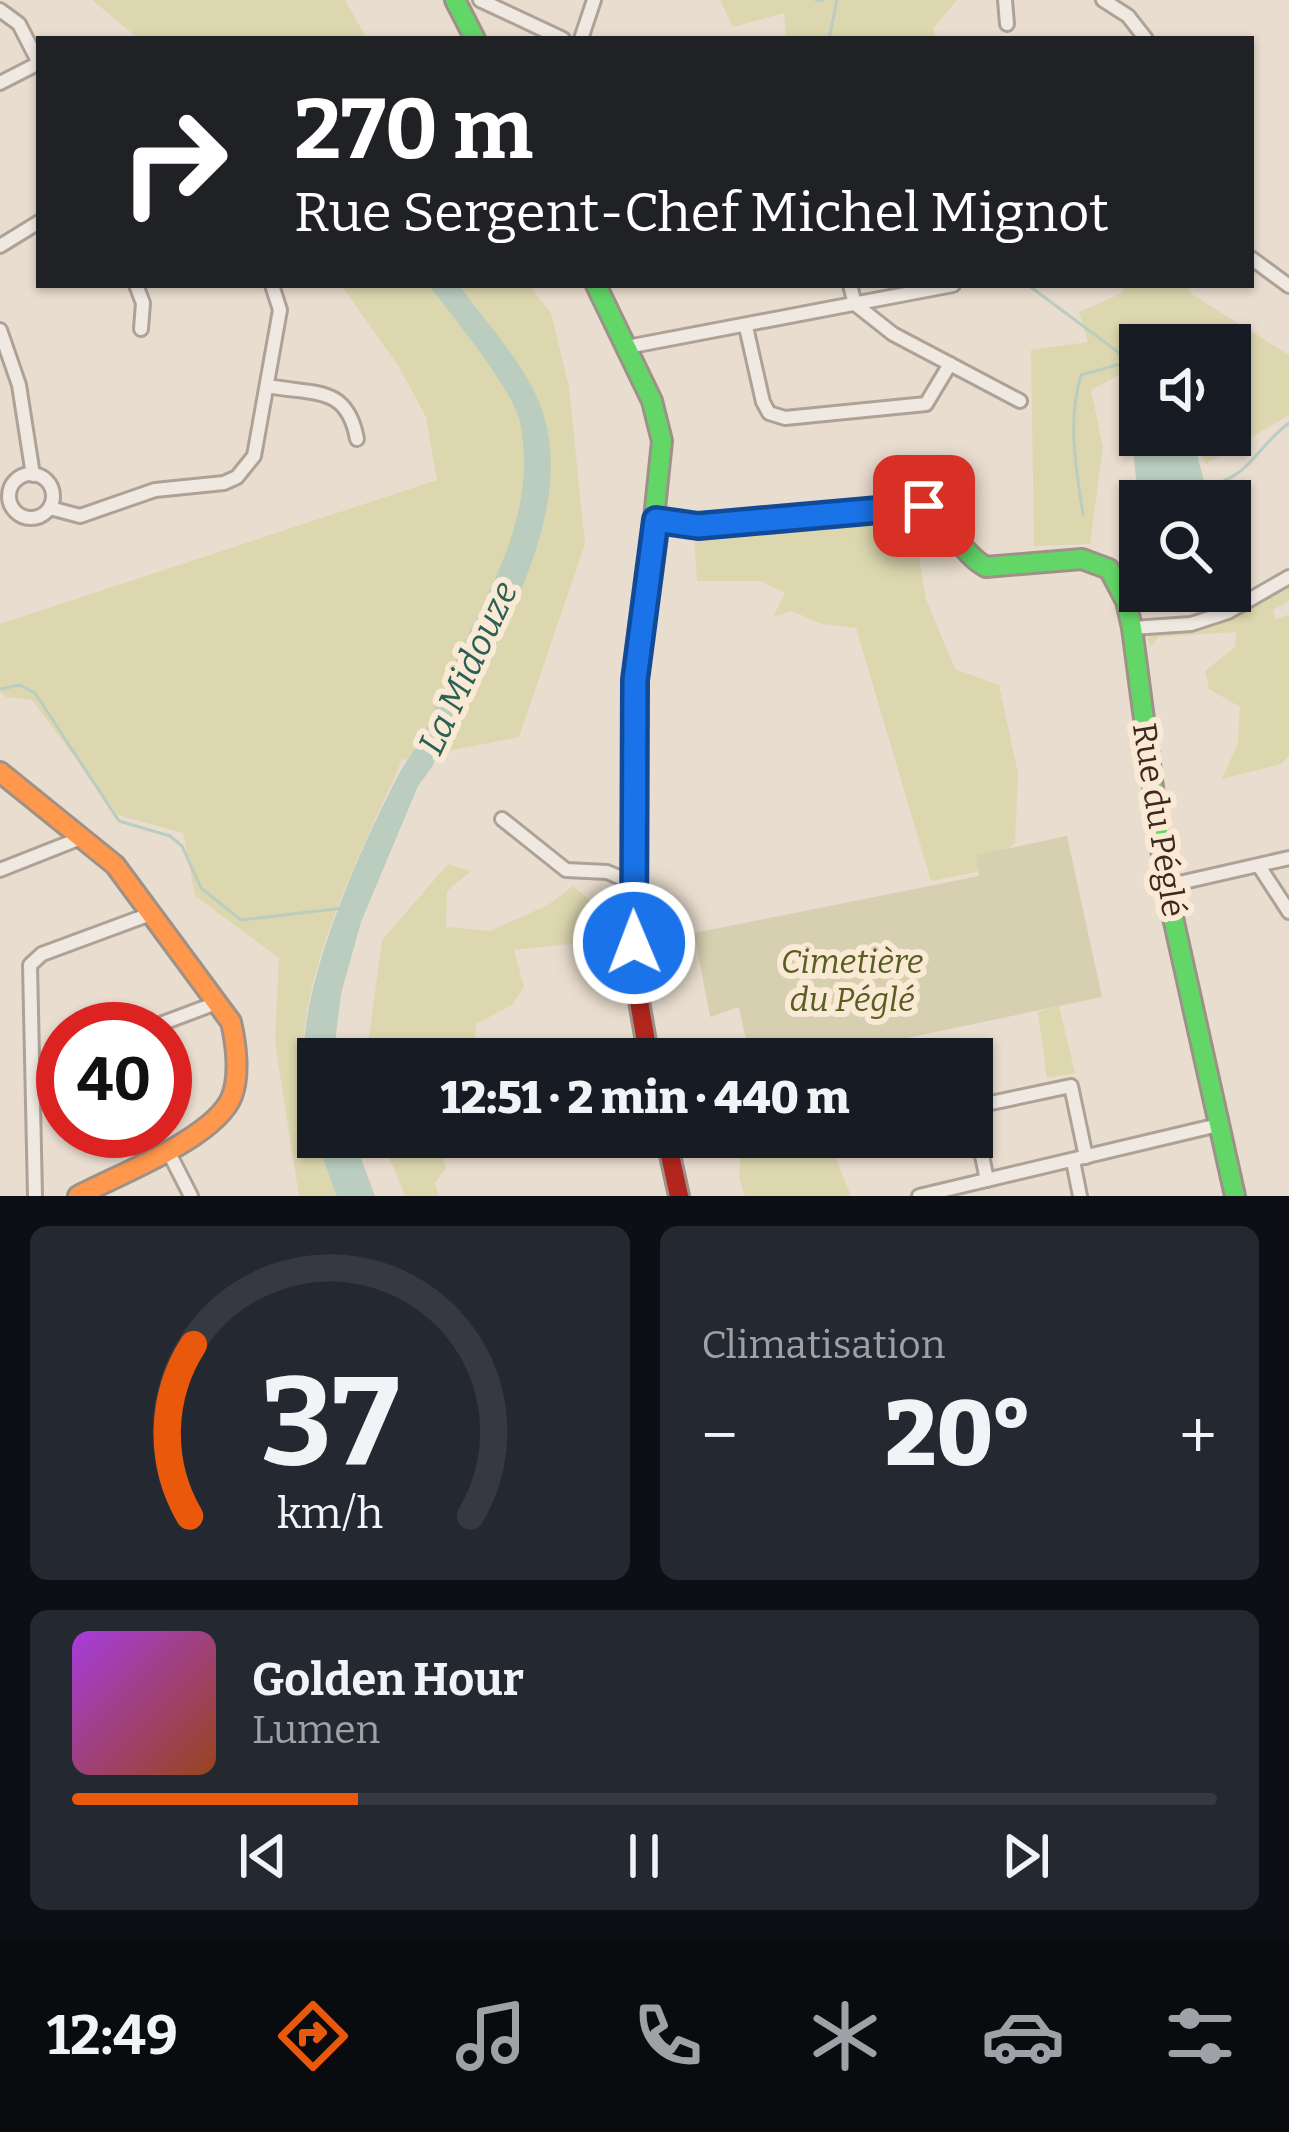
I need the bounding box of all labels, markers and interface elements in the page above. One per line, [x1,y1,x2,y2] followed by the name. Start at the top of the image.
[294,79,533,180] text: 270 m
[96,84,252,240] icon: right
[294,181,1109,245] text: Rue Sergent-Chef Michel Mignot
[1119,324,1251,612] map controls
[1119,324,1251,456] button: sound
[873,455,975,557] pin
[891,473,957,539] icon: arrive
[1119,480,1251,612] button: search
[409,575,527,761] water label: La Midouze
[1124,720,1194,920] street label: Rue du Péglé
[571,880,697,1006] position arrow
[781,942,923,1020] park label: Cimetière du Péglé
[36,1002,192,1158] speed limit sign: 40
[440,1071,850,1125] text: 12:51 · 2 min · 440 m
[702,1322,945,1368] text: Climatisation
[260,1348,399,1498] text: 37
[885,1381,1032,1489] text: 20°
[702,1396,738,1475] text: −
[1179,1396,1217,1475] text: +
[277,1488,383,1539] text: km/h
[252,1653,524,1707] text: Golden Hour
[252,1707,380,1753] text: Lumen
[230,1823,296,1889] icon: previous
[611,1823,677,1889] icon: pause
[993,1823,1059,1889] icon: next
[271,1994,355,2078] icon: directions
[449,1994,533,2078] icon: music
[626,1994,710,2078] icon: phone
[803,1994,887,2078] icon: climate
[981,1994,1065,2078] icon: car
[1158,1994,1242,2078] icon: filters
[47,2004,178,2068] text: 12:49

